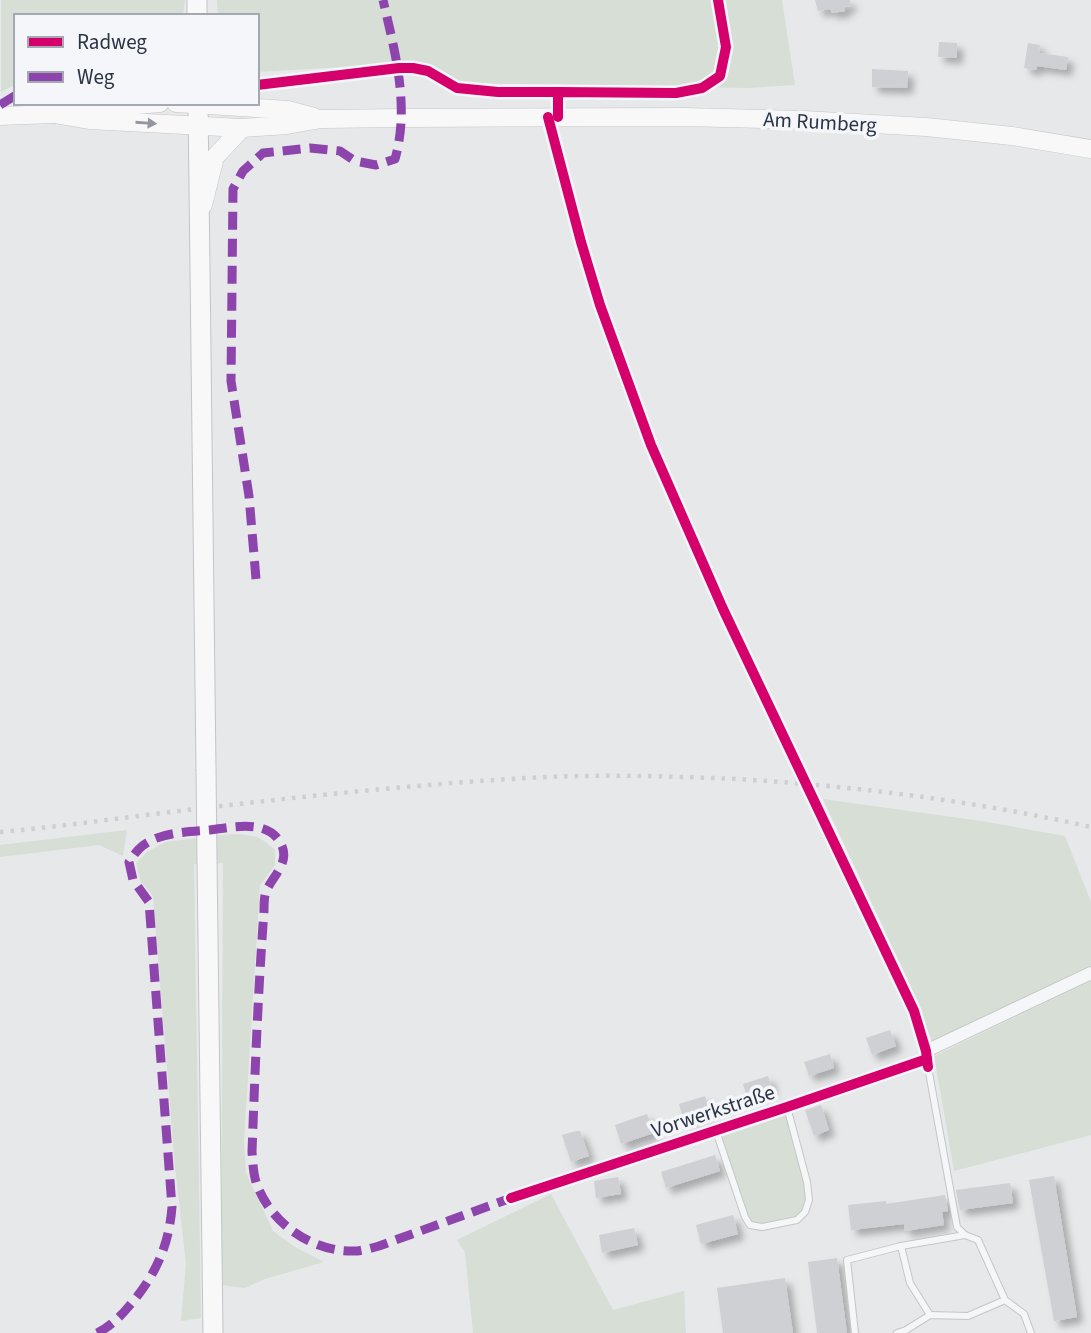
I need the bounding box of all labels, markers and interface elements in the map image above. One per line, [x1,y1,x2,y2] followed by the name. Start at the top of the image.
[14,14,259,105] legend
[77,27,147,57] text: Radweg
[77,62,115,92] text: Weg
[763,104,878,140] street label: Am Rumberg
[135,118,157,129] one-way arrow
[647,1077,779,1145] street label: Vorwerkstraße

